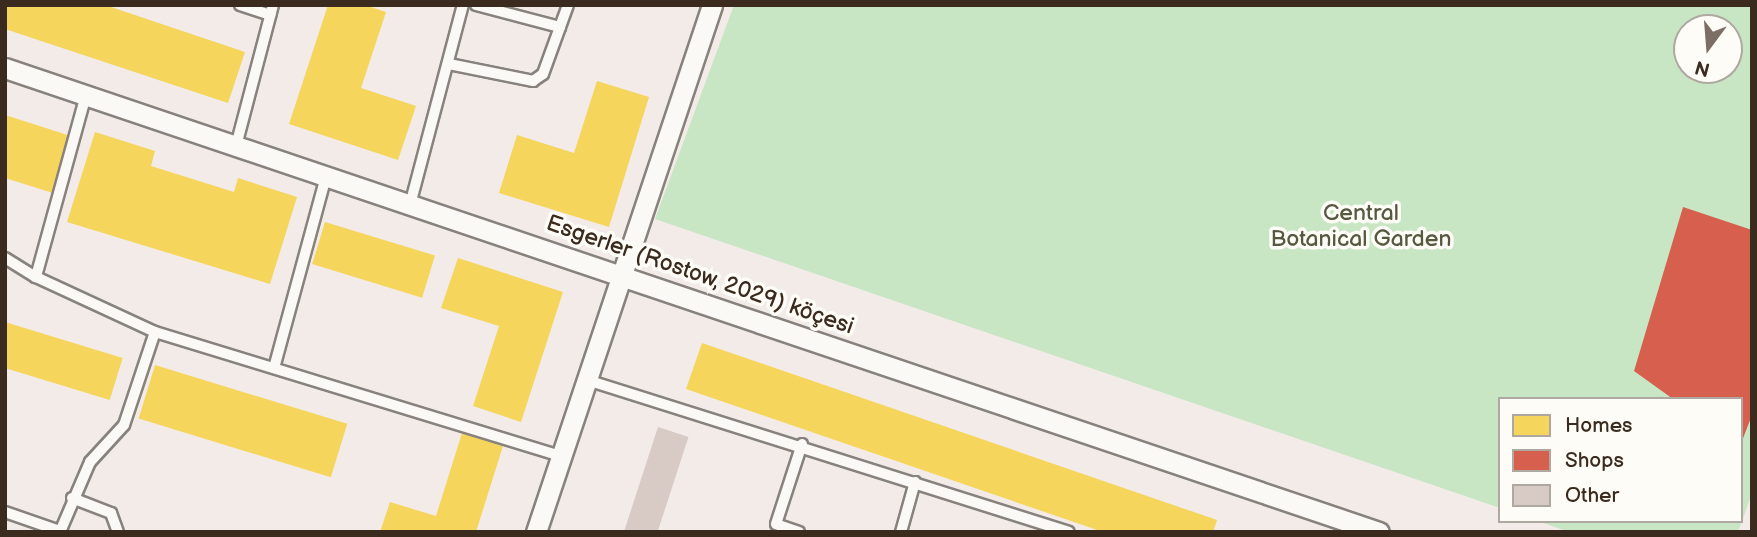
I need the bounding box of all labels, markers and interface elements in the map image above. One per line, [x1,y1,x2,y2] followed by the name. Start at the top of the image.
[1673,14,1743,84] north arrow
[1693,55,1713,81] text: N
[1271,199,1451,253] park label: Central Botanical Garden
[543,209,857,341] street label: Esgerler (Rostow, 2029) köçesi
[1498,397,1743,523] legend
[1565,413,1633,438] text: Homes
[1565,448,1624,473] text: Shops
[1565,483,1619,508] text: Other

